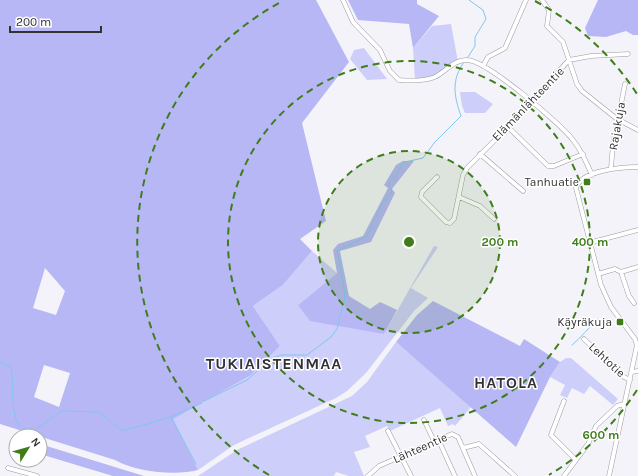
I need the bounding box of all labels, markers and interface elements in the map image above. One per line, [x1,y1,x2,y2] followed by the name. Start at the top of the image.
[10,8,101,34] scale bar
[16,15,51,29] text: 200 m
[489,64,567,144] street label: Elämänlähteentie
[606,101,628,151] street label: Rajakuja
[525,175,579,189] place label: Tanhuatie
[582,177,592,187] marker: Tanhuatie
[402,235,416,249] centre of rings
[482,235,518,249] text: 200 m
[572,235,608,249] text: 400 m
[557,315,612,329] place label: Käyräkuja
[615,317,625,327] marker: Käyräkuja
[586,340,628,380] street label: Lehtotie
[206,354,342,373] district label: TUKIAISTENMAA
[474,373,538,392] district label: HATOLA
[8,428,48,468] north arrow
[583,428,619,442] text: 600 m
[391,430,449,466] street label: Lähteentie
[28,435,43,449] text: N

